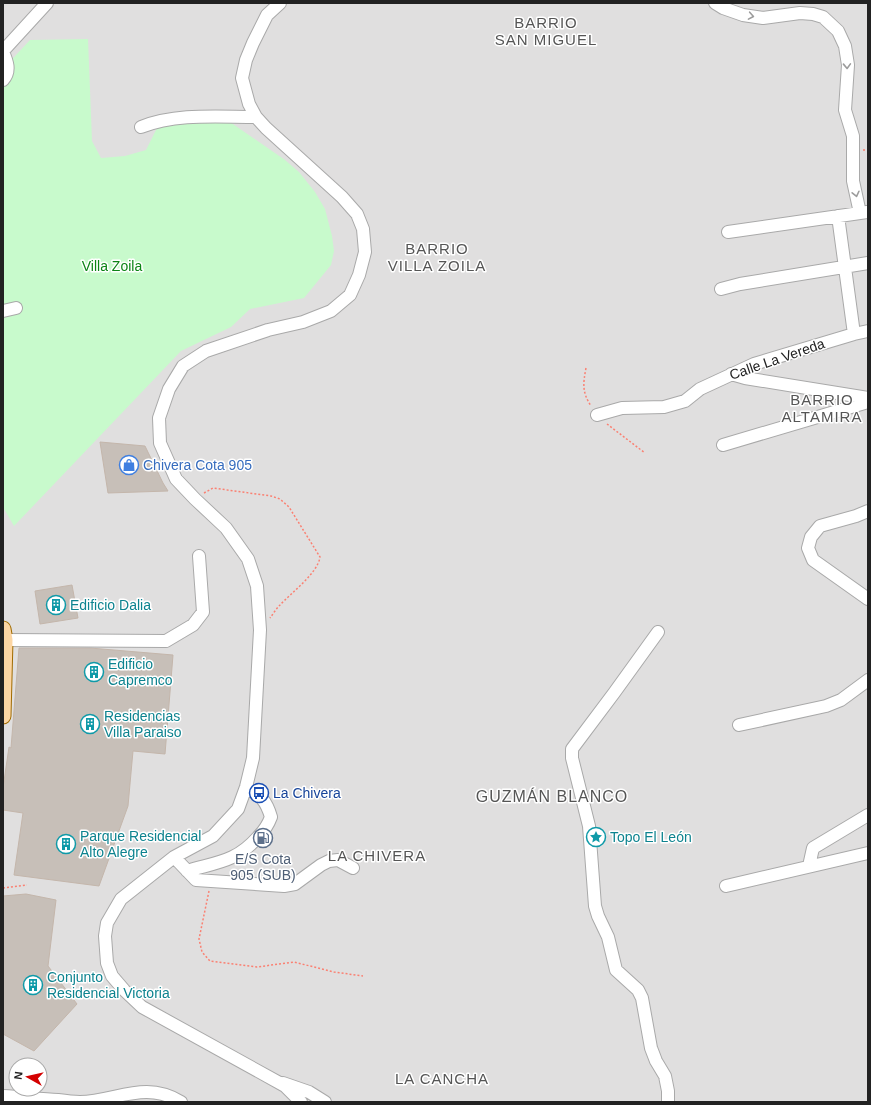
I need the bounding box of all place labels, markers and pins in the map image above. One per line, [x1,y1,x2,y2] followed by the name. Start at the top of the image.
[118,454,140,476] shop icon: Chivera Cota 905
[143,457,252,473] place label: Chivera Cota 905
[45,594,67,616] building icon: Edificio Dalia
[70,597,151,613] place label: Edificio Dalia
[108,656,173,688] place label: Edificio Capremco
[83,661,105,683] building icon: Edificio Capremco
[104,708,182,740] place label: Residencias Villa Paraiso
[79,713,101,735] building icon: Residencias Villa Paraiso
[248,782,270,804] bus stop icon: La Chivera
[273,785,341,801] place label: La Chivera
[585,826,607,848] place icon: Topo El León
[252,827,274,849] fuel station icon: E/S Cota 905 (SUB)
[80,828,201,860] place label: Parque Residencial Alto Alegre
[610,829,692,845] place label: Topo El León
[55,833,77,855] building icon: Parque Residencial Alto Alegre
[230,851,296,883] place label: E/S Cota 905 (SUB)
[47,969,170,1001] place label: Conjunto Residencial Victoria
[22,974,44,996] building icon: Conjunto Residencial Victoria

